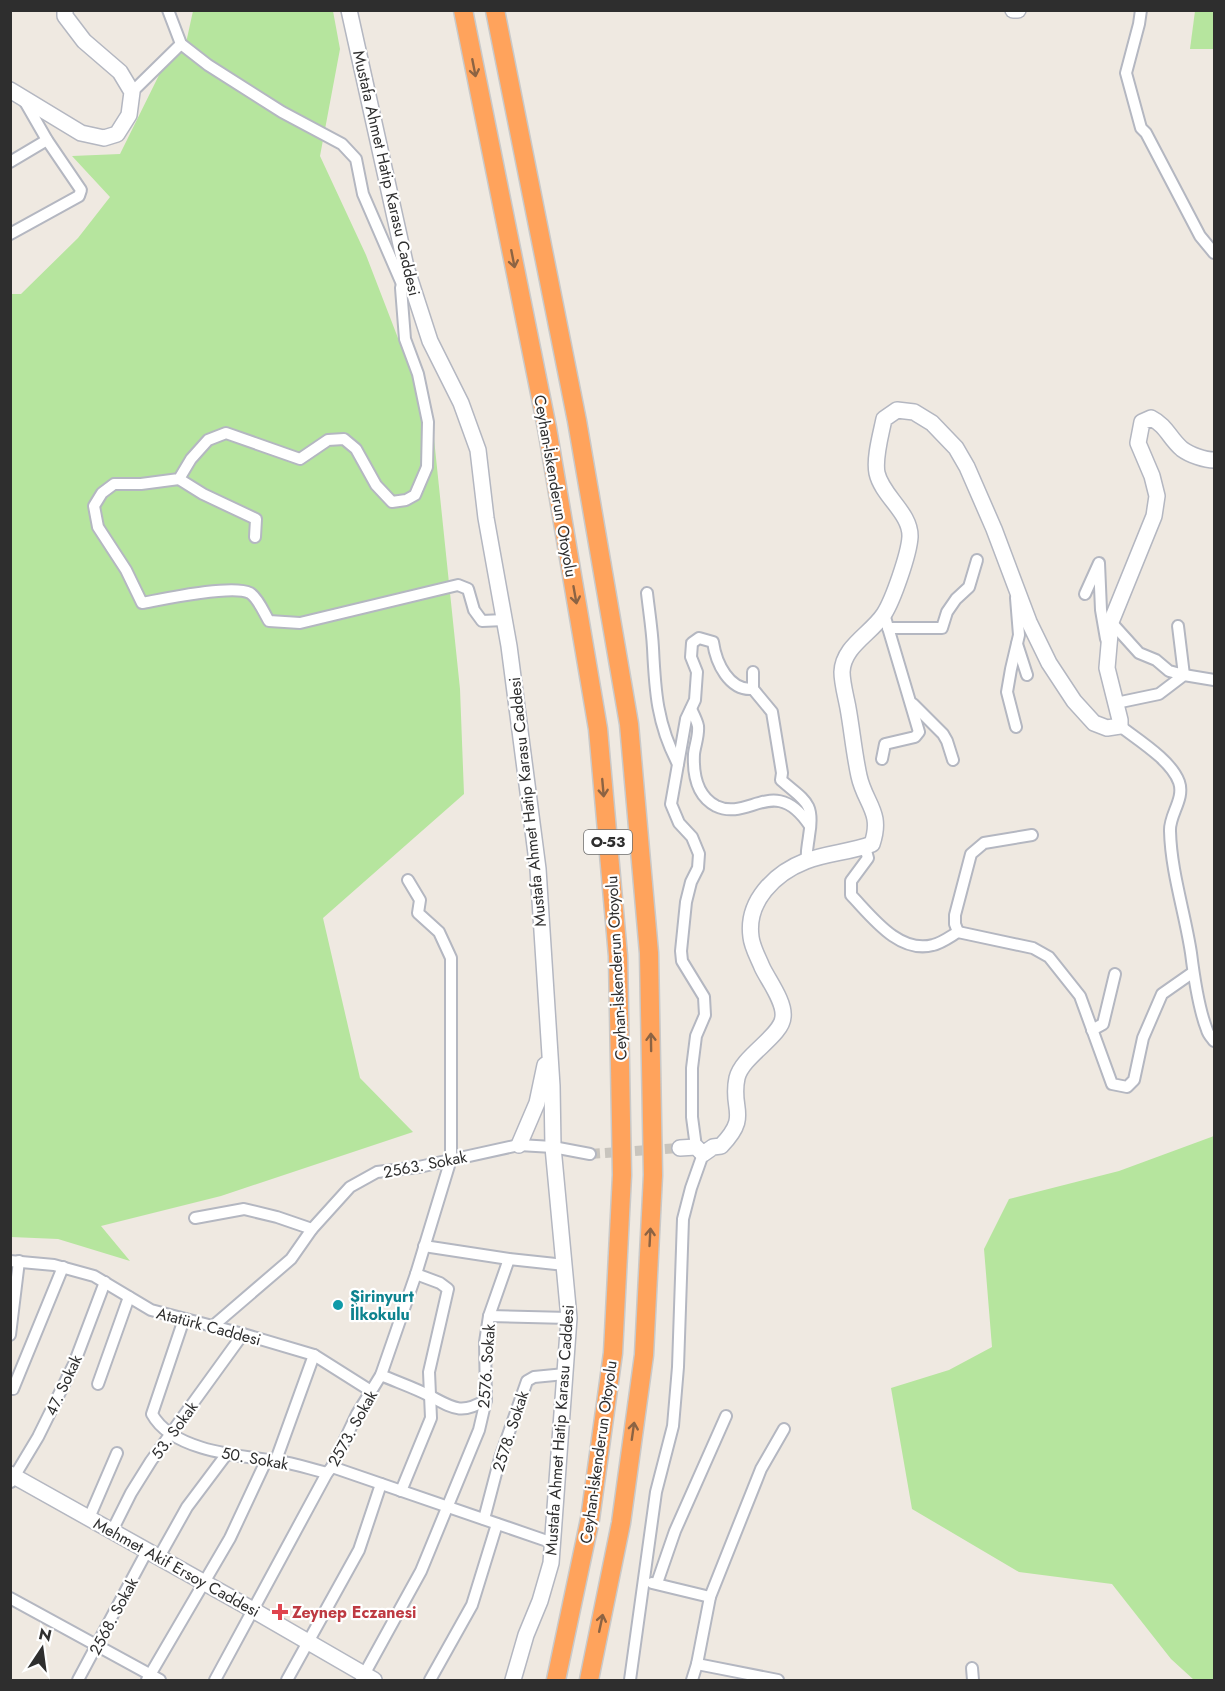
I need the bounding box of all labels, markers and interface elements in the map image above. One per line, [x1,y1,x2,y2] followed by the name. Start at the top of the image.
[347,48,426,298] street label: Mustafa Ahmet Hatip Karasu Caddesi
[469,58,480,77] one-way arrow
[508,249,519,268] one-way arrow
[528,393,583,579] street label: Ceyhan-İskenderun Otoyolu
[570,585,581,605] one-way arrow
[503,676,552,928] street label: Mustafa Ahmet Hatip Karasu Caddesi
[598,778,609,798] one-way arrow
[584,830,632,854] road number: O-53
[600,875,633,1061] street label: Ceyhan-İskenderun Otoyolu
[646,1033,657,1053] one-way arrow
[381,1145,470,1184] street label: 2563. Sokak
[645,1227,656,1247] one-way arrow
[350,1285,415,1326] place label: Şirinyurt İlkokulu
[331,1298,345,1312] marker: Şirinyurt İlkokulu
[154,1301,264,1351] street label: Atatürk Caddesi
[539,1304,580,1556] street label: Mustafa Ahmet Hatip Karasu Caddesi
[472,1322,501,1409] street label: 2576. Sokak
[39,1350,88,1420] street label: 47. Sokak
[574,1359,623,1545] street label: Ceyhan-İskenderun Otoyolu
[322,1385,383,1471] street label: 2573. Sokak
[487,1387,535,1475] street label: 2578. Sokak
[146,1396,204,1464] street label: 53. Sokak
[628,1422,639,1442] one-way arrow
[220,1441,291,1476] street label: 50. Sokak
[89,1512,264,1623] street label: Mehmet Akif Ersoy Caddesi
[83,1573,144,1659] street label: 2568. Sokak
[292,1601,416,1624] place label: Zeynep Eczanesi
[273,1605,287,1619] marker: Zeynep Eczanesi
[595,1614,607,1633] one-way arrow
[12,1619,72,1679] north arrow
[36,1622,54,1648] text: N

